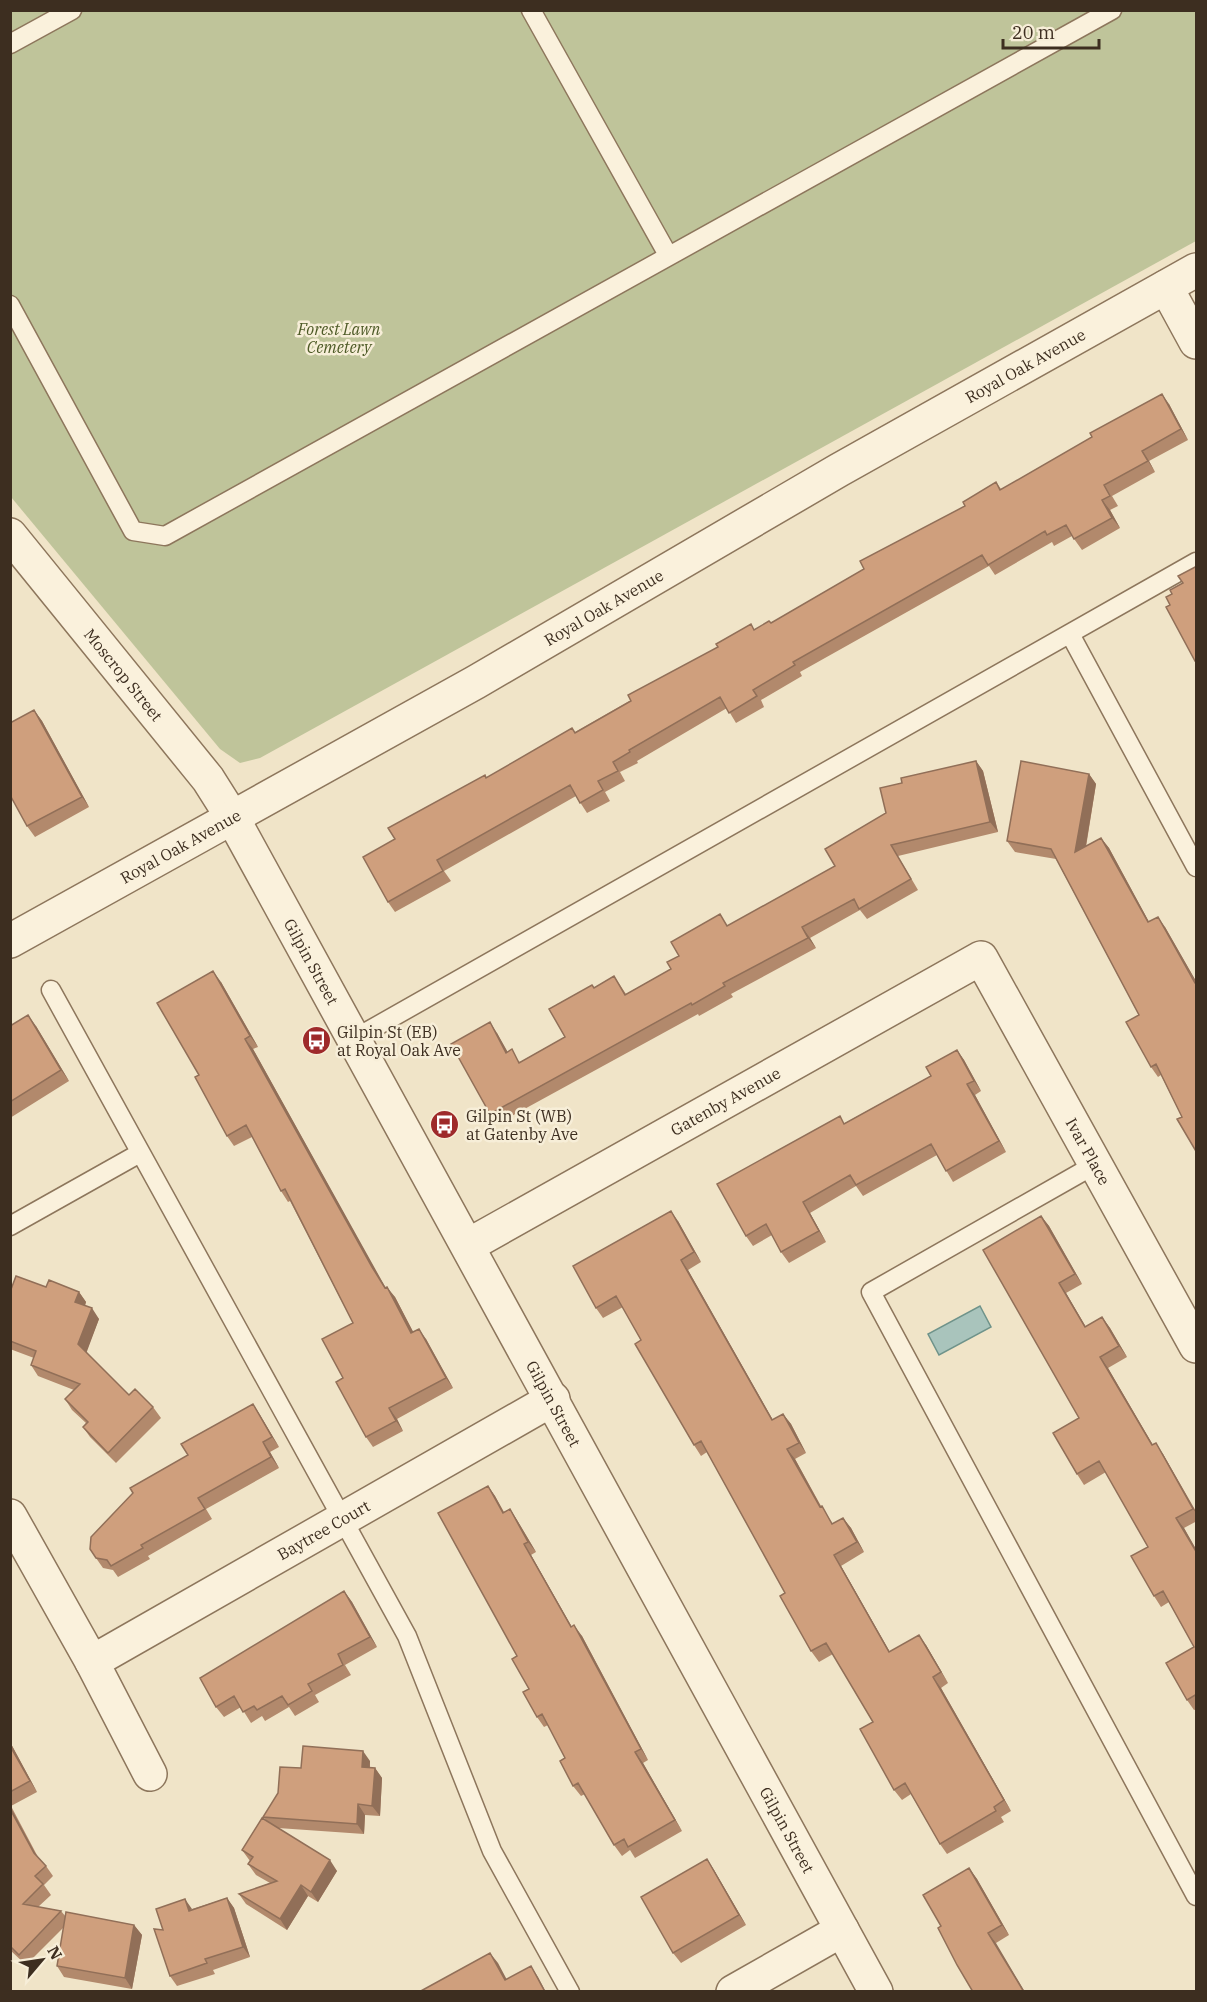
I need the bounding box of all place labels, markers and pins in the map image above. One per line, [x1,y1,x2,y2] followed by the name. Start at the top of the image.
[337,1022,461,1060] place label: Gilpin St (EB) at Royal Oak Ave
[300,1025,332,1057] bus stop icon: Gilpin St (EB) at Royal Oak Ave
[466,1106,578,1144] place label: Gilpin St (WB) at Gatenby Ave
[429,1109,461,1141] bus stop icon: Gilpin St (WB) at Gatenby Ave

